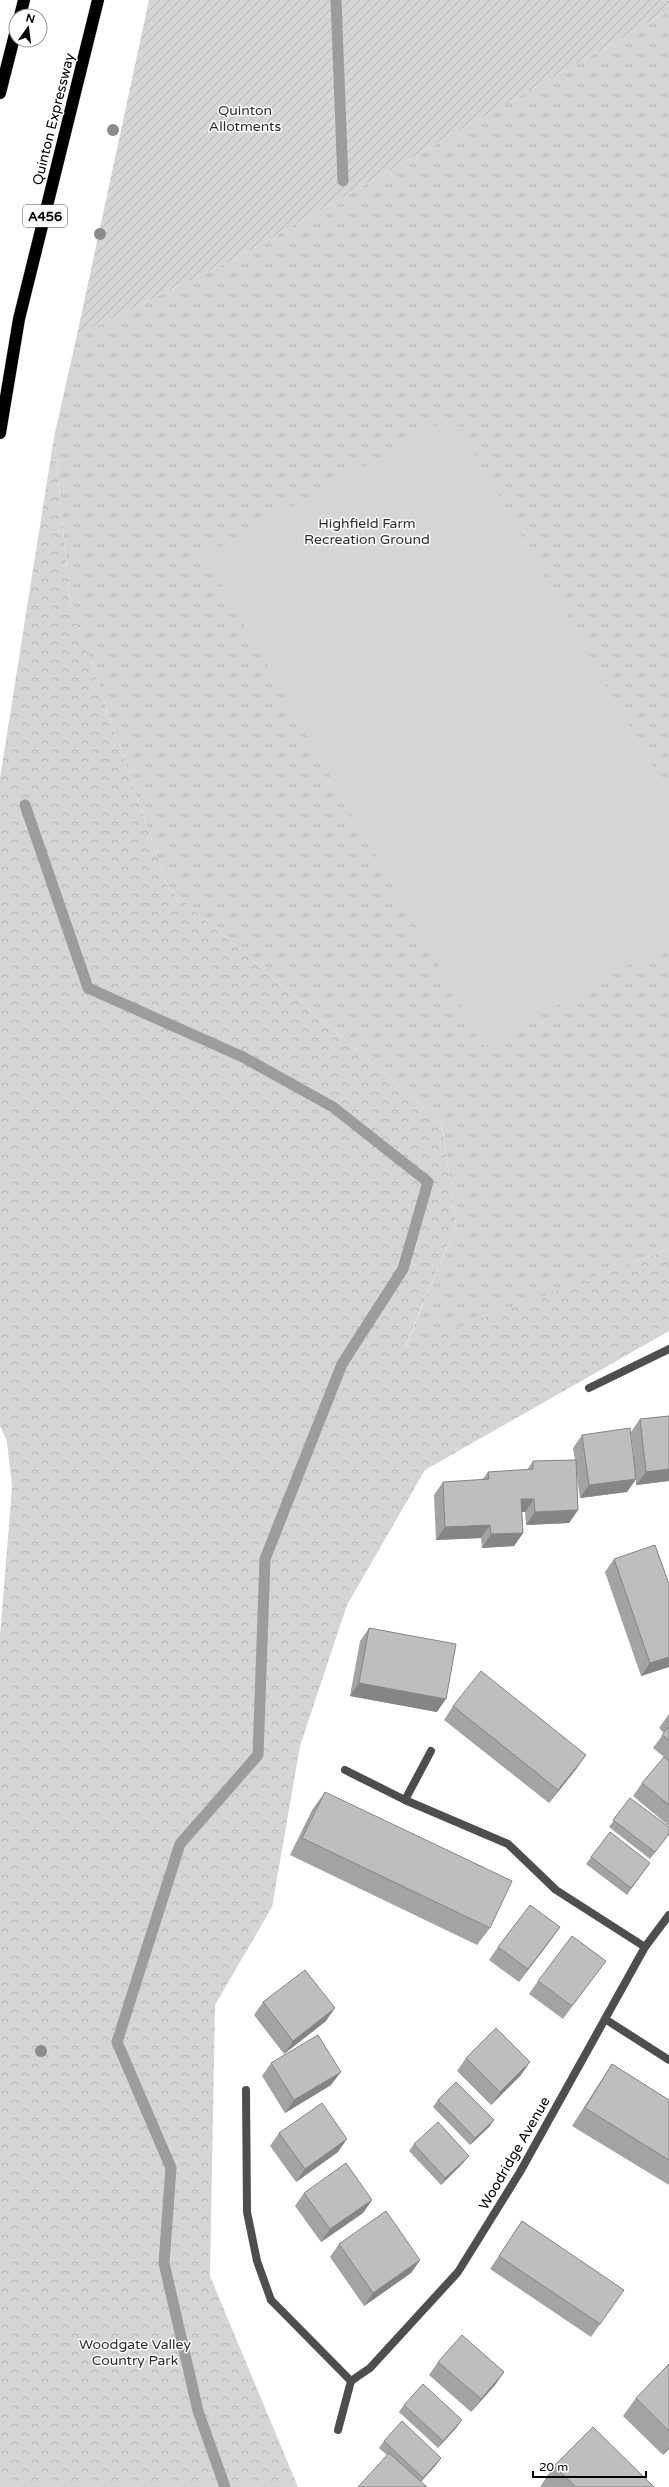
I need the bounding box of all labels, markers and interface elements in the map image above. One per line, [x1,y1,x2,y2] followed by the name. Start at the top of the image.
[8,8,48,48] north arrow
[24,11,36,26] text: N
[29,51,78,187] street label: Quinton Expressway
[209,102,281,135] park label: Quinton Allotments
[23,205,67,227] road number: A456
[304,515,430,548] park label: Highfield Farm Recreation Ground
[475,2094,554,2213] street label: Woodridge Avenue
[79,2336,191,2369] park label: Woodgate Valley Country Park
[533,2453,646,2479] scale bar
[539,2460,568,2474] text: 20 m

